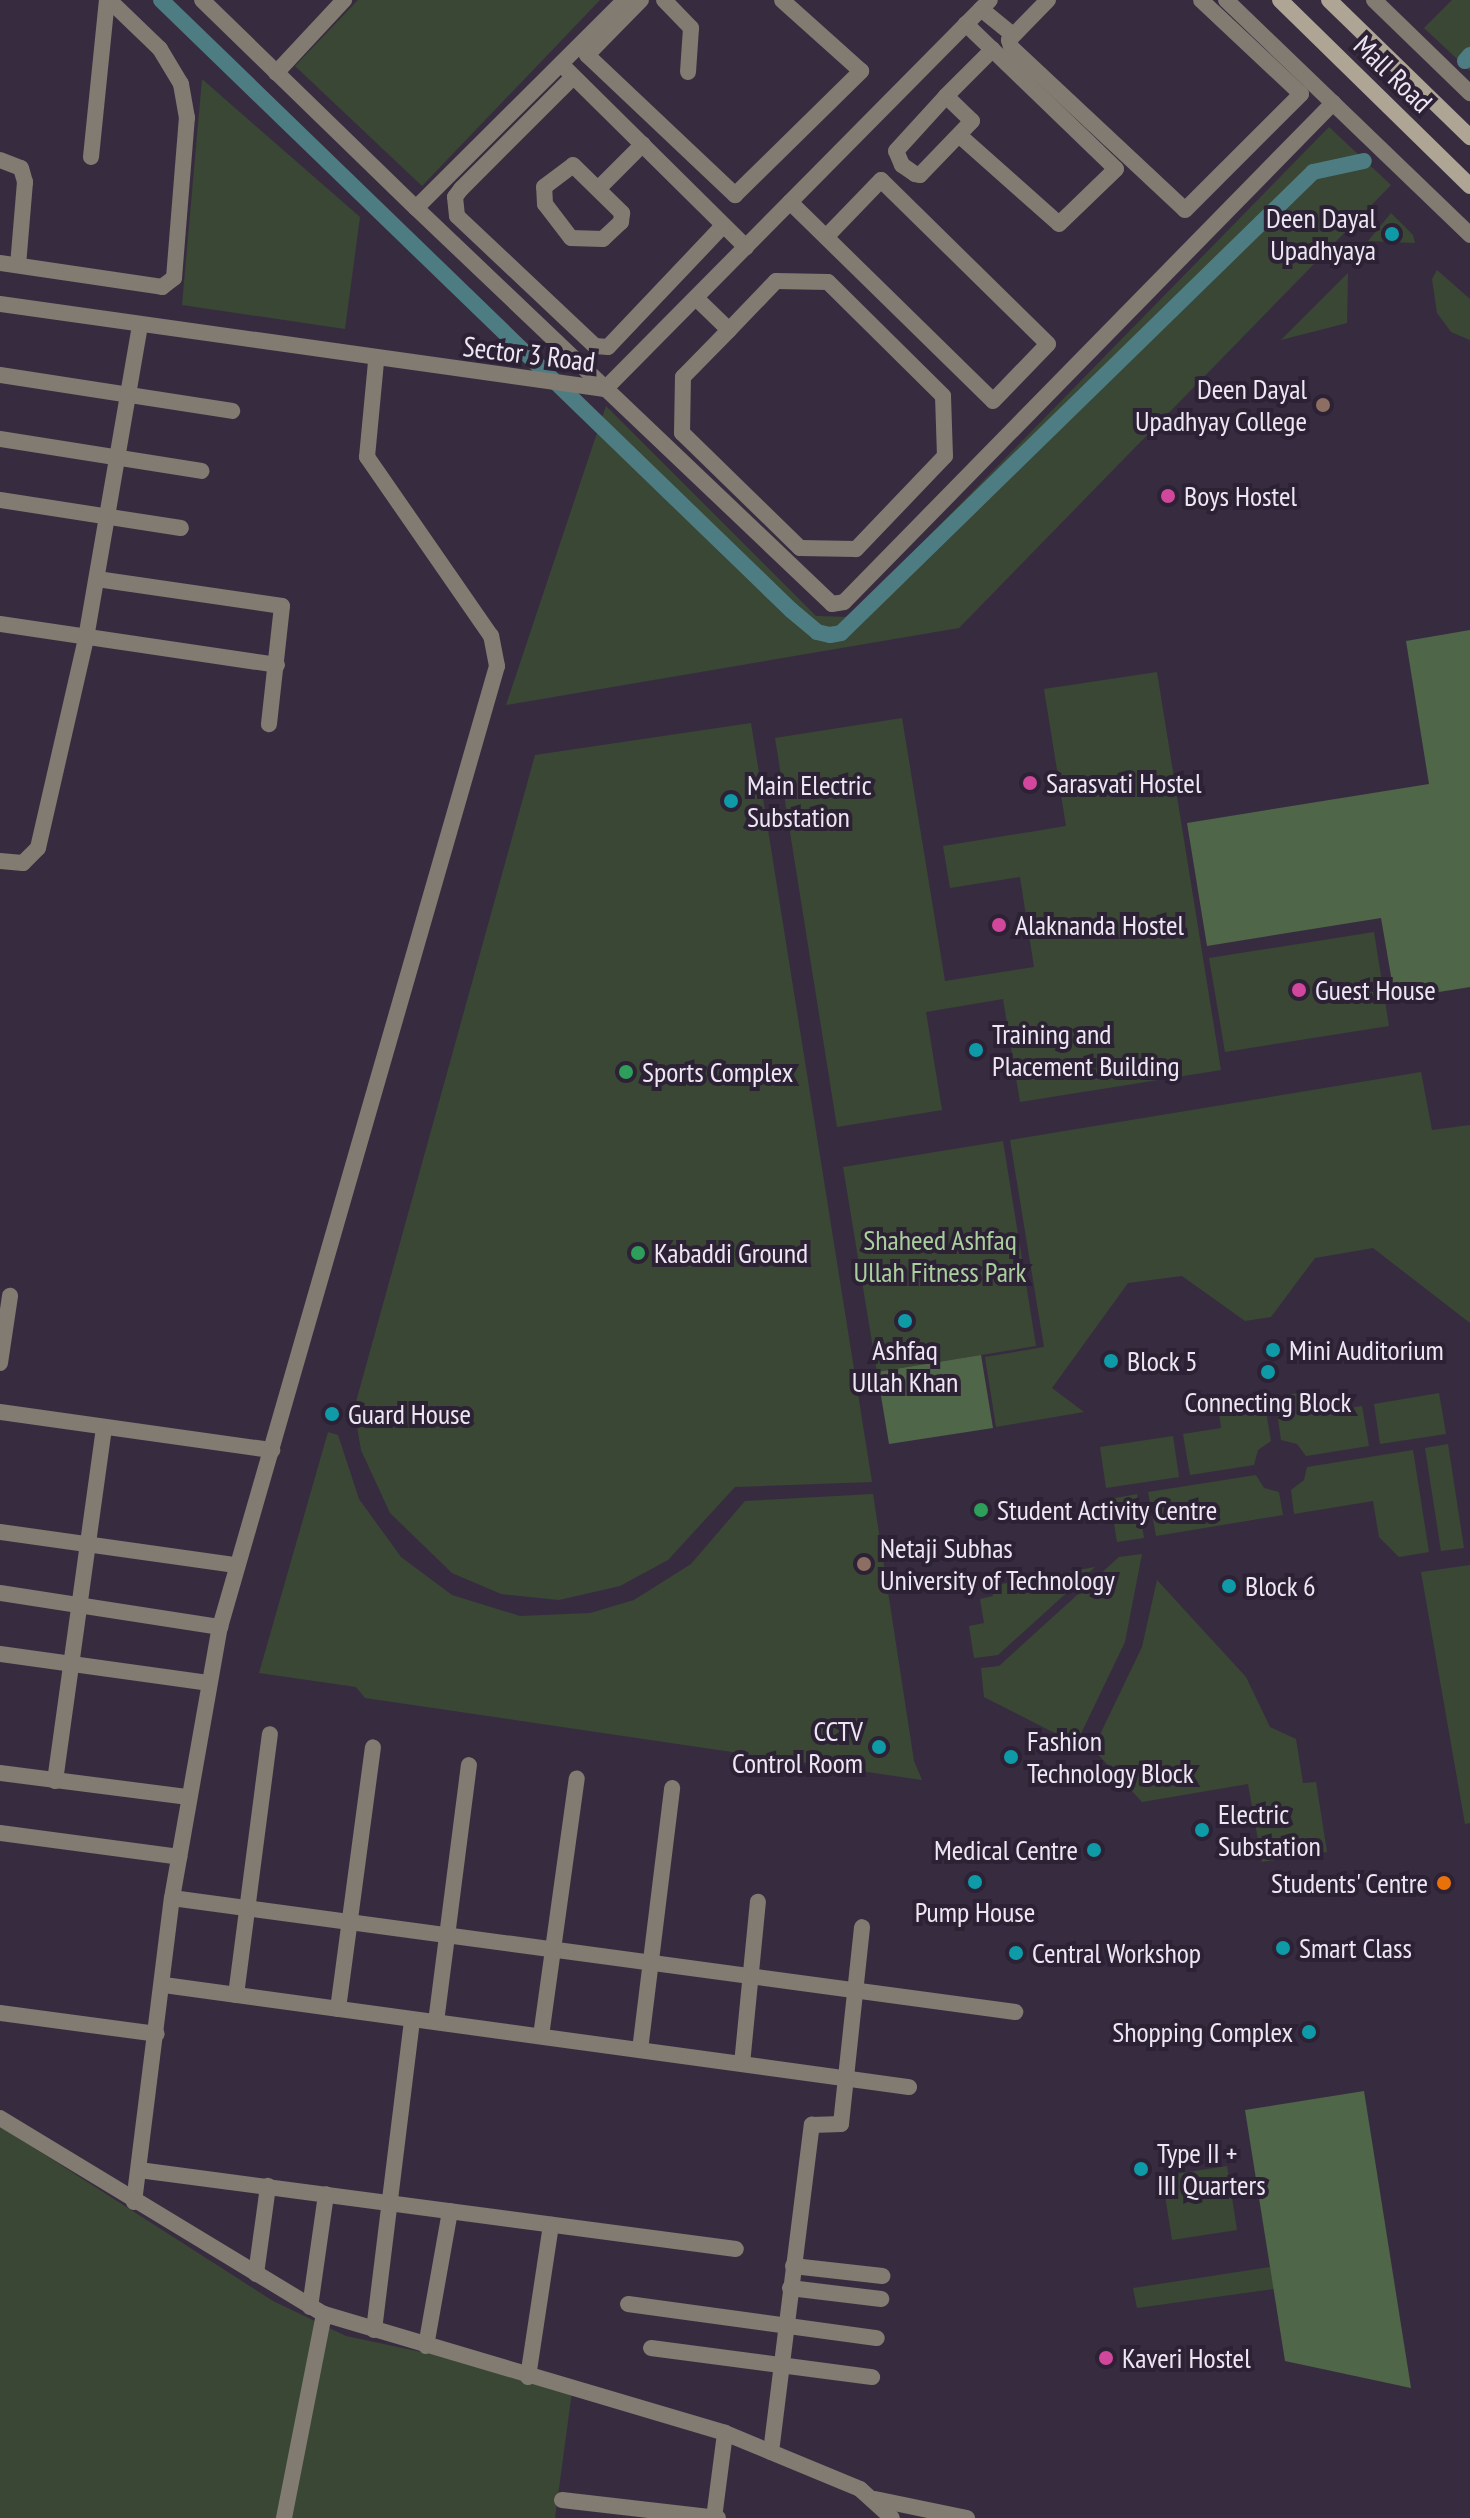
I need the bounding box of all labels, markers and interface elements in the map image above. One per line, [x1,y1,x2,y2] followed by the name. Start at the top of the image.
[1347,29,1439,119] street label: Mall Road
[1266,201,1376,267] place label: Deen Dayal Upadhyaya
[1383,225,1401,243] marker: Deen Dayal Upadhyaya
[461,329,597,379] street label: Sector 3 Road
[1134,372,1307,438] place label: Deen Dayal Upadhyay College
[1314,396,1332,414] marker: Deen Dayal Upadhyay College
[1184,479,1297,513] place label: Boys Hostel
[1159,487,1177,505] marker: Boys Hostel
[1046,766,1201,800] place label: Sarasvati Hostel
[747,768,872,834] place label: Main Electric Substation
[1021,774,1039,792] marker: Sarasvati Hostel
[722,792,740,810] marker: Main Electric Substation
[1015,908,1184,942] place label: Alaknanda Hostel
[990,916,1008,934] marker: Alaknanda Hostel
[1315,973,1436,1007] place label: Guest House
[1290,981,1308,999] marker: Guest House
[992,1017,1180,1083] place label: Training and Placement Building
[967,1041,985,1059] marker: Training and Placement Building
[642,1055,793,1089] place label: Sports Complex
[617,1063,635,1081] marker: Sports Complex
[854,1223,1026,1289] park label: Shaheed Ashfaq Ullah Fitness Park
[654,1236,808,1270] place label: Kabaddi Ground
[629,1244,647,1262] marker: Kabaddi Ground
[896,1312,914,1330] marker: Ashfaq Ullah Khan
[852,1333,958,1399] place label: Ashfaq Ullah Khan
[1289,1333,1445,1367] place label: Mini Auditorium
[1264,1341,1282,1359] marker: Mini Auditorium
[1127,1344,1198,1378] place label: Block 5
[1102,1352,1120,1370] marker: Block 5
[1259,1363,1277,1381] marker: Connecting Block
[1185,1385,1351,1419] place label: Connecting Block
[348,1397,471,1431] place label: Guard House
[323,1405,341,1423] marker: Guard House
[997,1493,1219,1527] place label: Student Activity Centre
[972,1501,990,1519] marker: Student Activity Centre
[880,1531,1116,1597] place label: Netaji Subhas University of Technology
[855,1555,873,1573] marker: Netaji Subhas University of Technology
[1245,1569,1316,1603] place label: Block 6
[1220,1577,1238,1595] marker: Block 6
[732,1714,863,1780] place label: CCTV Control Room
[1027,1724,1194,1790] place label: Fashion Technology Block
[870,1738,888,1756] marker: CCTV Control Room
[1002,1748,1020,1766] marker: Fashion Technology Block
[1218,1797,1321,1863] place label: Electric Substation
[1193,1821,1211,1839] marker: Electric Substation
[934,1833,1078,1867] place label: Medical Centre
[1085,1841,1103,1859] marker: Medical Centre
[1269,1866,1428,1900] place label: Students' Centre
[966,1873,984,1891] marker: Pump House
[1435,1874,1453,1892] marker: Students' Centre
[915,1895,1035,1929] place label: Pump House
[1299,1931,1412,1965] place label: Smart Class
[1032,1936,1201,1970] place label: Central Workshop
[1274,1939,1292,1957] marker: Smart Class
[1007,1944,1025,1962] marker: Central Workshop
[1112,2015,1293,2049] place label: Shopping Complex
[1300,2023,1318,2041] marker: Shopping Complex
[1157,2136,1266,2202] place label: Type II + III Quarters
[1132,2160,1150,2178] marker: Type II + III Quarters
[1122,2341,1251,2375] place label: Kaveri Hostel
[1097,2349,1115,2367] marker: Kaveri Hostel

